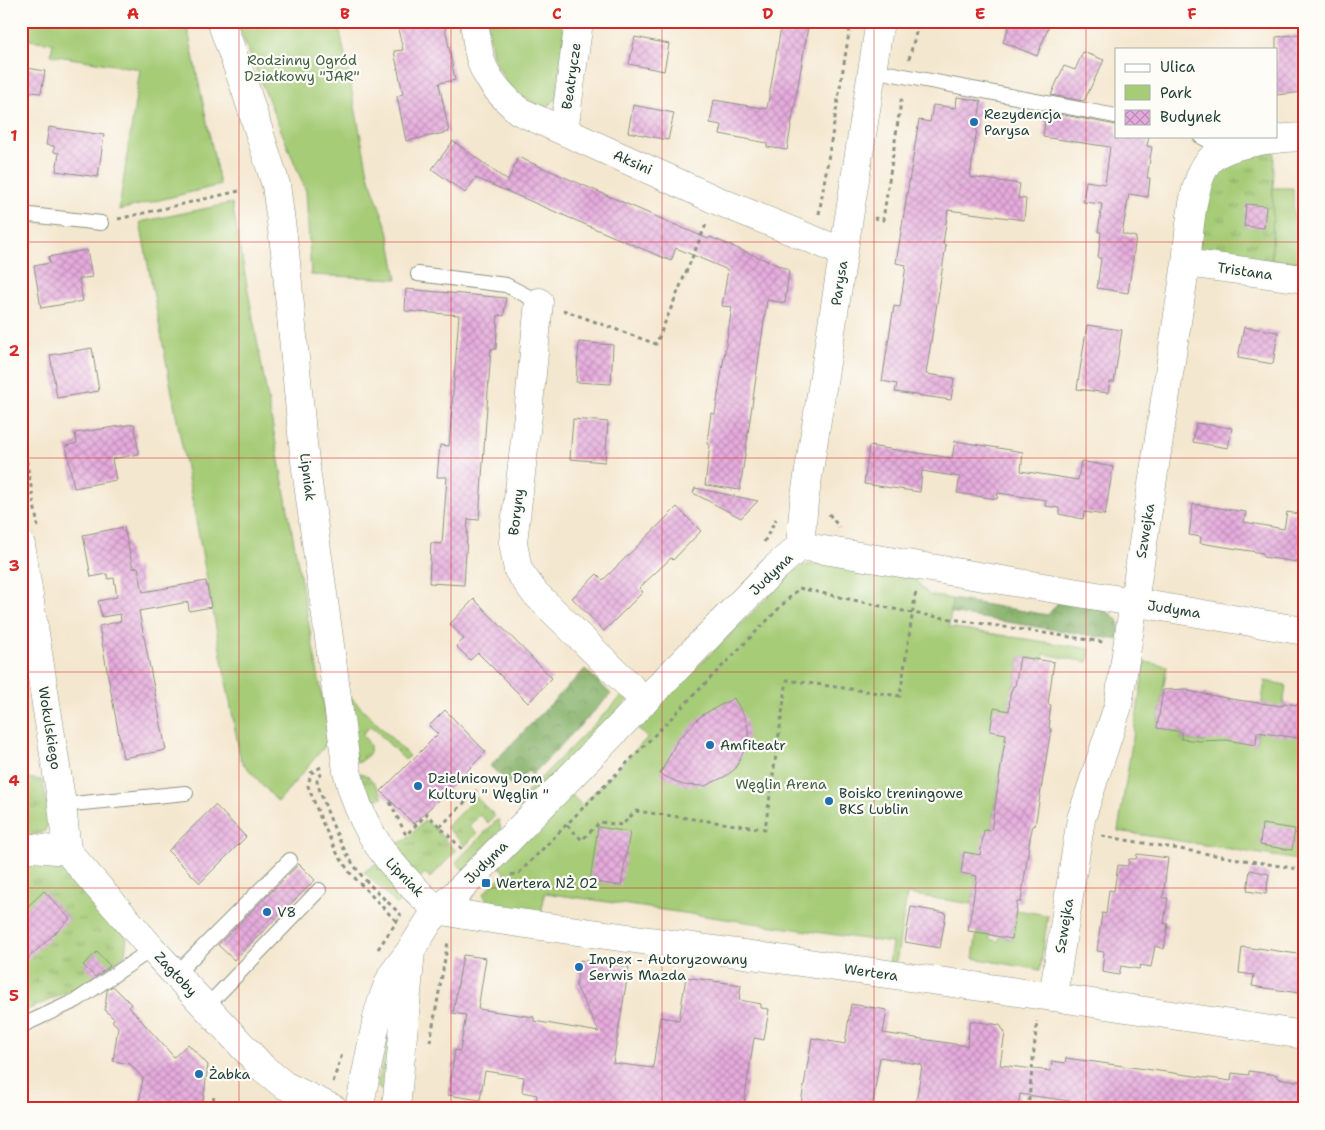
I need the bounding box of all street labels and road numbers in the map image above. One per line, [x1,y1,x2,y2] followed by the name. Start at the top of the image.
[557,41,585,111] street label: Beatrycze
[611,145,655,179] street label: Aksini
[1216,258,1274,284] street label: Tristana
[827,259,851,307] street label: Parysa
[296,452,320,502] street label: Lipniak
[504,487,528,537] street label: Boryny
[1132,502,1158,560] street label: Szwejka
[745,549,797,599] street label: Judyma
[1146,596,1202,622] street label: Judyma
[35,685,65,771] street label: Wokulskiego
[461,836,512,887] street label: Judyma
[382,853,428,901] street label: Lipniak
[1051,897,1077,955] street label: Szwejka
[151,948,201,1000] street label: Zagłoby
[843,959,900,985] street label: Wertera

